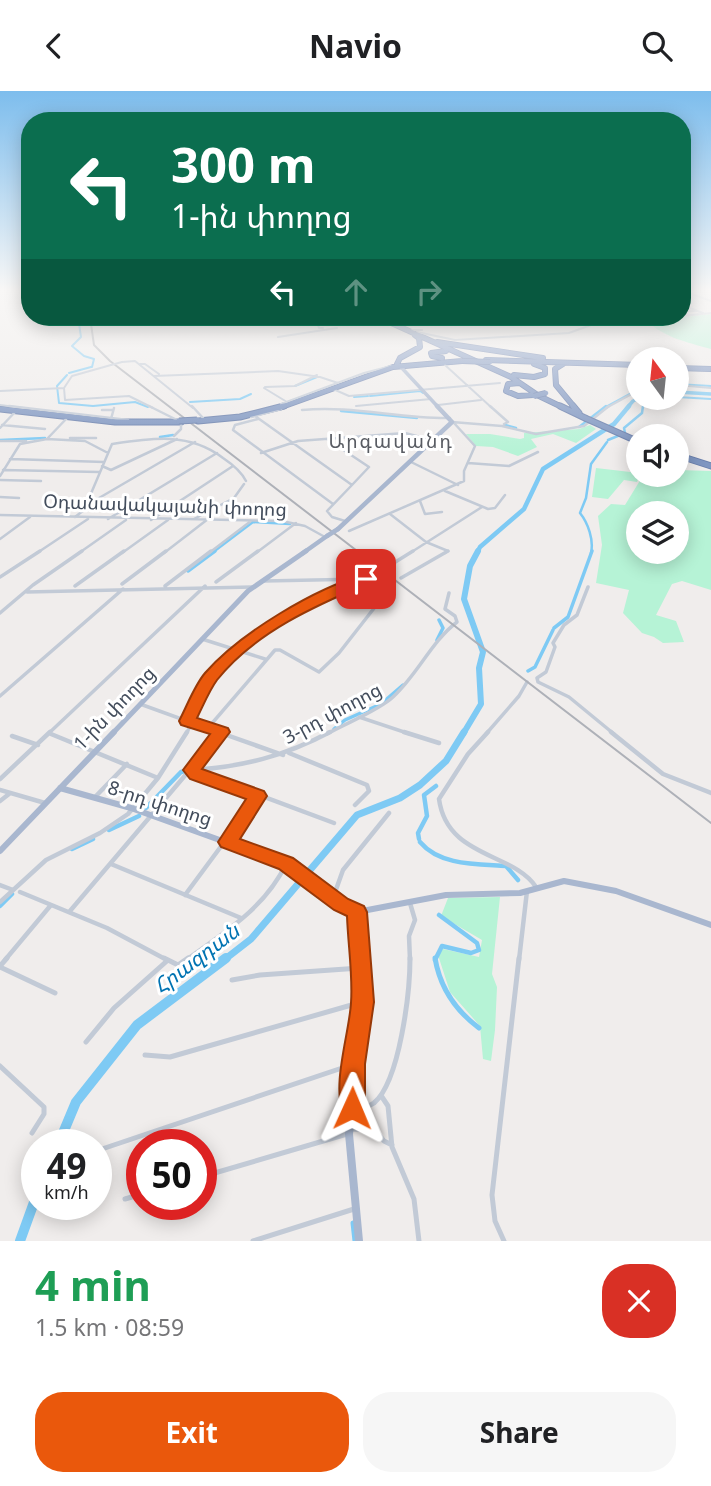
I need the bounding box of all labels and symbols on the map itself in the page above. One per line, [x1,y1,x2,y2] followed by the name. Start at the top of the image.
[626,347,690,409] north arrow
[328,428,454,454] district label: Արգավանդ
[43,488,287,522] street label: Օդանավակայանի փողոց
[336,549,396,609] pin
[67,660,161,756] street label: 1-ին փողոց
[278,676,386,750] street label: 3-րդ փողոց
[105,774,215,832] street label: 8-րդ փողոց
[147,916,246,999] water label: Հրազդան
[315,1071,389,1145] position arrow
[126,1129,217,1220] speed limit sign: 50

